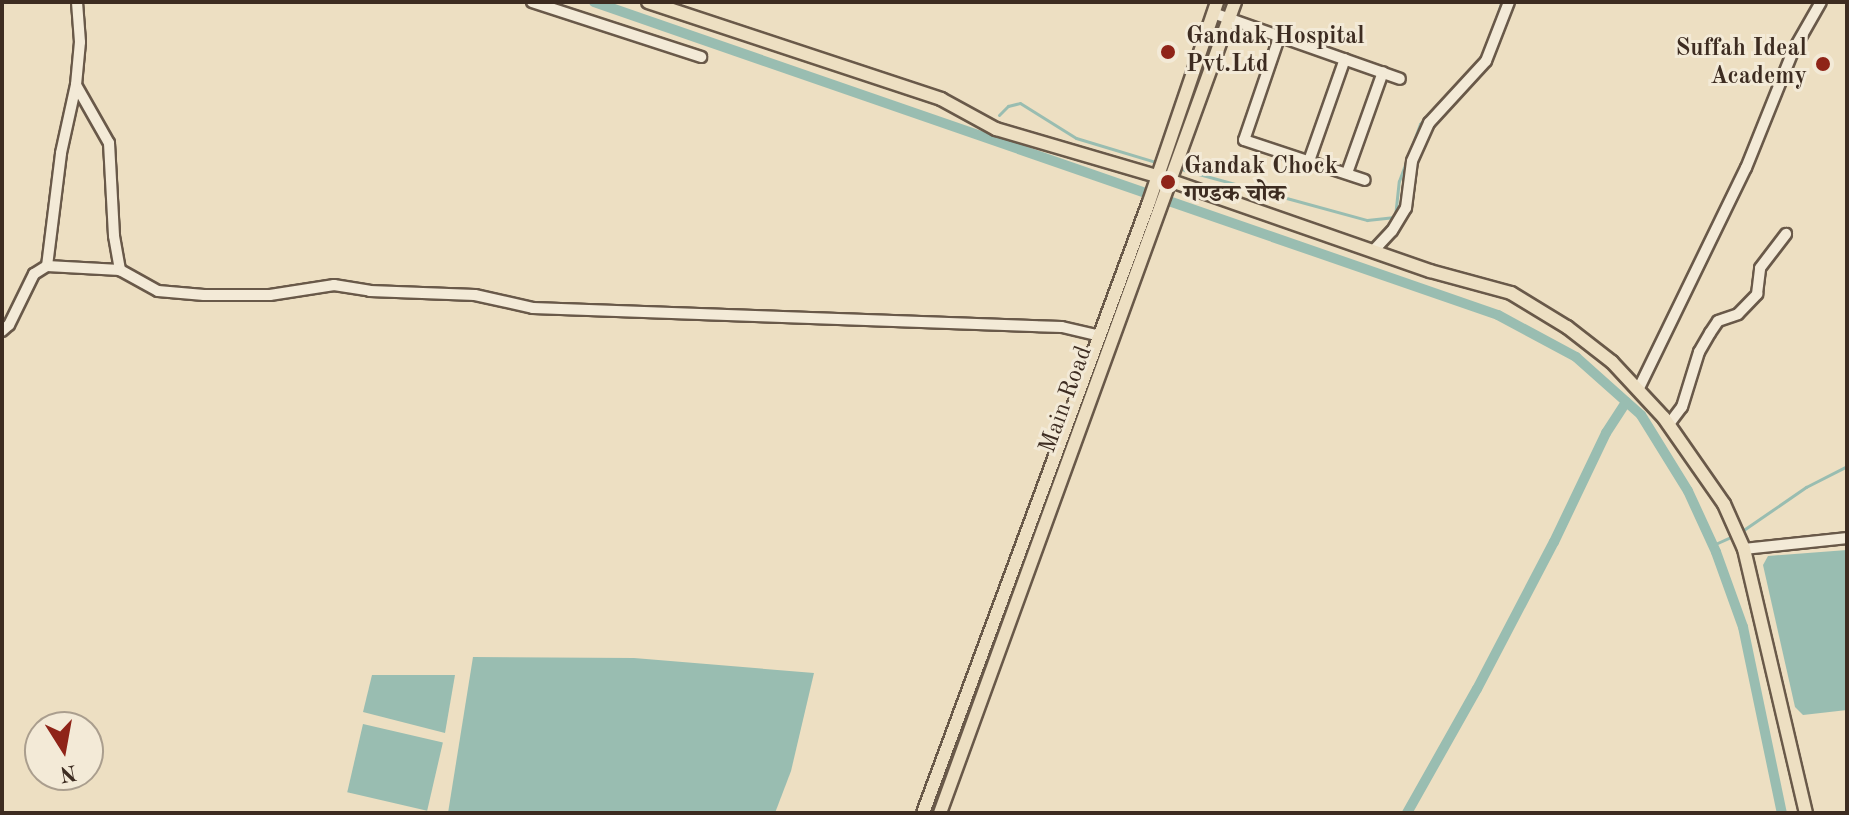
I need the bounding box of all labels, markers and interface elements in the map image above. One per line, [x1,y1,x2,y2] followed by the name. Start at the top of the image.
[1186,24,1365,80] place label: Gandak Hospital Pvt.Ltd
[1675,36,1807,92] place label: Suffah Ideal Academy
[1157,41,1179,63] marker: Gandak Hospital Pvt.Ltd
[1814,55,1832,73] marker: Suffah Ideal Academy
[1184,154,1338,210] place label: Gandak Chock गण्डक चोक
[1159,173,1177,191] marker: Gandak Chock गण्डक चोक
[1034,343,1100,457] street label: Main Road
[24,711,104,791] north arrow
[58,760,79,785] text: N

